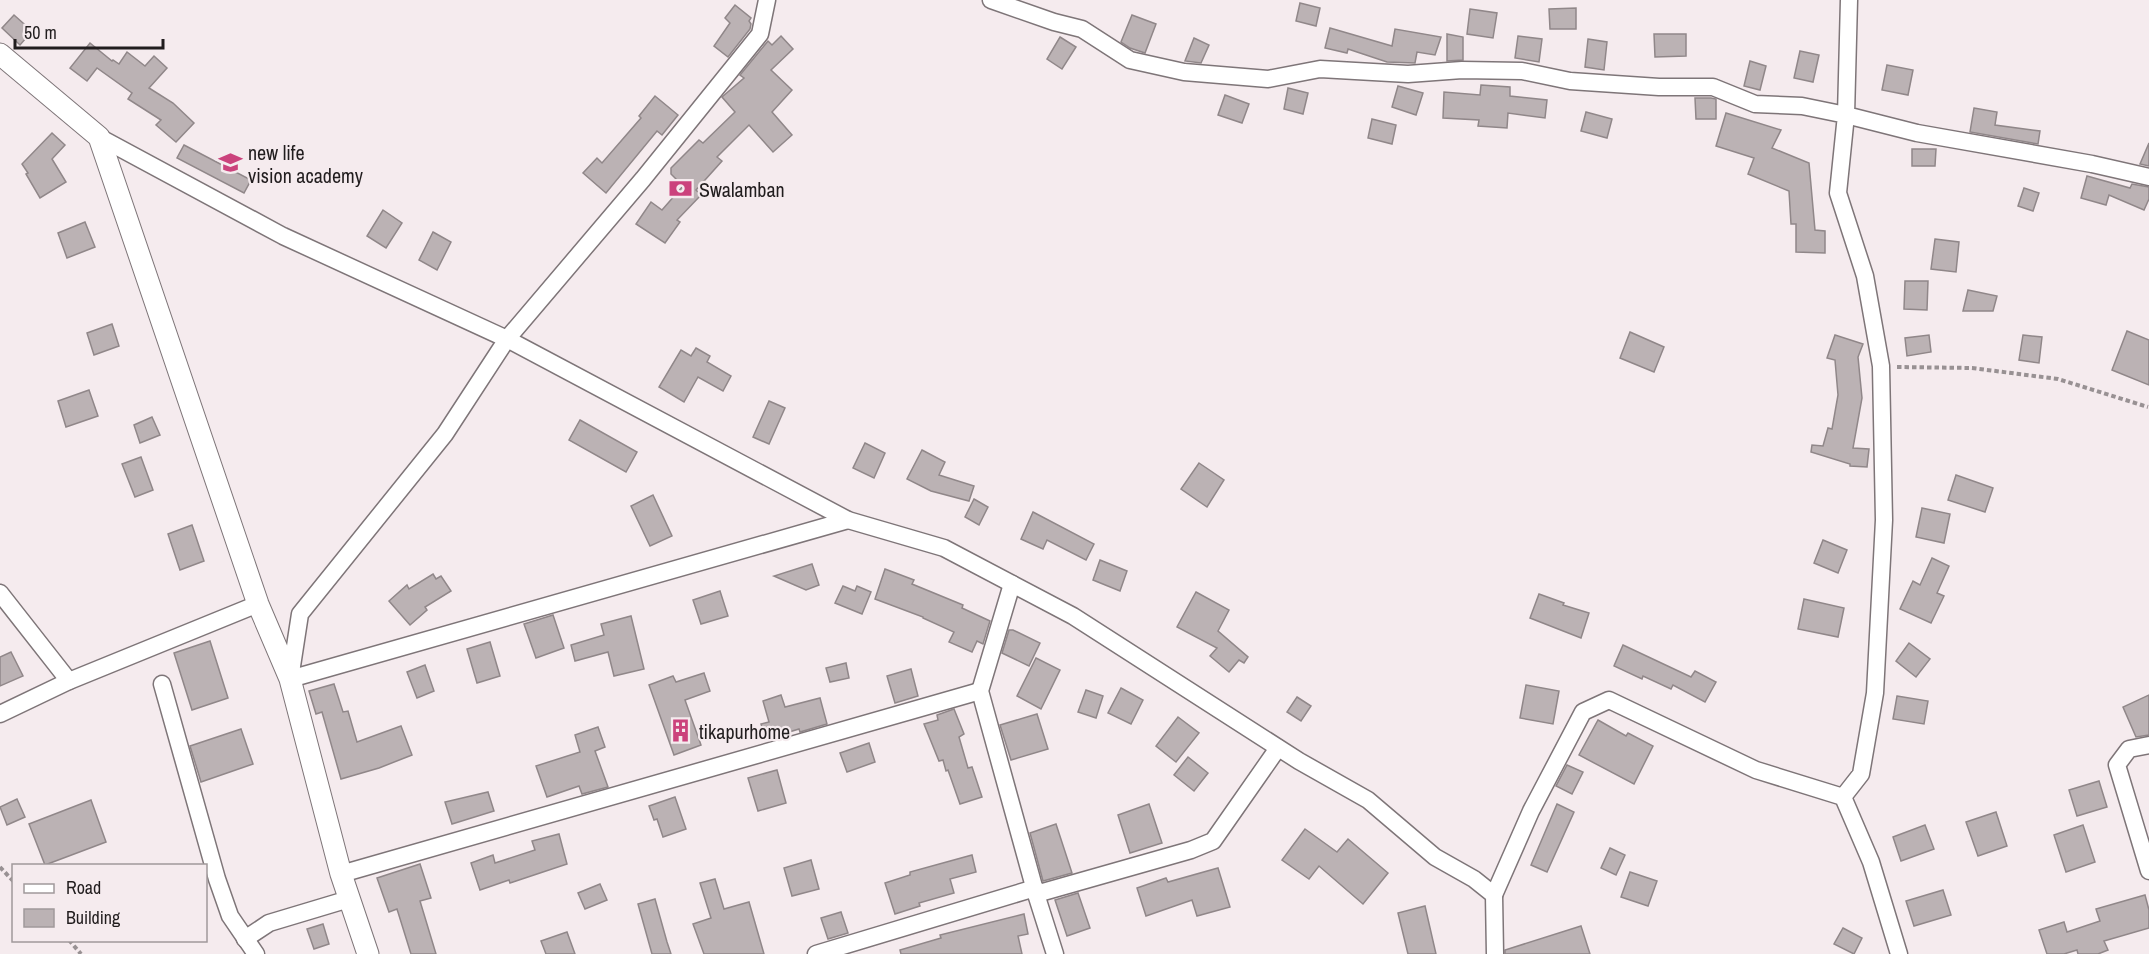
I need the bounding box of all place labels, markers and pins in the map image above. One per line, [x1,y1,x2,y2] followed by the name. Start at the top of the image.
[248,139,364,189] place label: new life vision academy
[217,150,243,176] school or university icon: new life vision academy
[668,176,694,202] bank icon: Swalamban
[699,176,785,203] place label: Swalamban
[668,718,694,744] building icon: tikapurhome
[699,718,790,745] place label: tikapurhome

